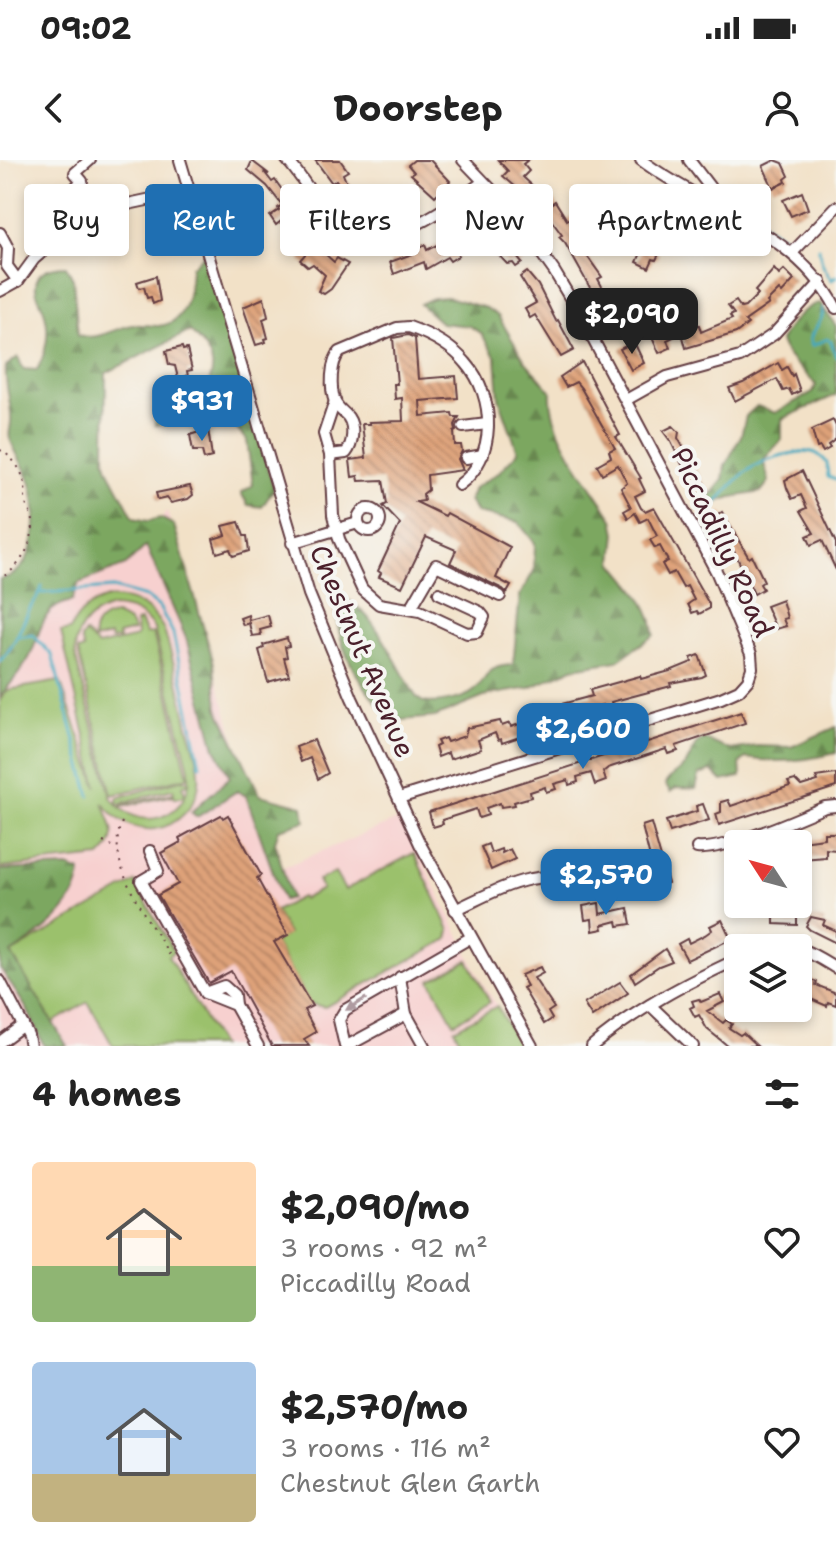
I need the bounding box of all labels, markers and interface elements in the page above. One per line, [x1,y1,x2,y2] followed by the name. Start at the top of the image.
[40,8,131,49] text: 09:02
[333,84,503,133] text: Doorstep
[32,86,76,130] icon: back
[760,86,804,130] icon: person
[24,184,129,256] chip: Buy
[145,184,264,256] chip: Rent
[280,184,420,256] chip: Filters
[436,184,553,256] chip: New
[569,184,771,256] chip: Apartment
[567,288,697,356] pin: $2,090
[584,296,680,331] text: $2,090
[155,375,249,443] pin: $931
[170,383,234,418] text: $931
[662,441,784,643] street label: Piccadilly Road
[301,539,425,763] street label: Chestnut Avenue
[518,703,648,771] pin: $2,600
[535,711,631,746] text: $2,600
[724,830,812,918] north arrow
[724,830,812,1022] map controls
[541,849,671,917] pin: $2,570
[559,857,653,892] text: $2,570
[724,934,812,1022] button: layers
[345,996,367,1010] one-way arrow
[32,1071,181,1117] text: 4 homes
[760,1072,804,1116] icon: filters
[280,1184,470,1230] text: $2,090/mo
[96,1194,192,1290] icon: home
[760,1220,804,1264] icon: heart
[280,1230,488,1265] text: 3 rooms · 92 m²
[280,1265,471,1300] text: Piccadilly Road
[280,1384,468,1430] text: $2,570/mo
[96,1394,192,1490] icon: home
[760,1420,804,1464] icon: heart
[280,1430,491,1465] text: 3 rooms · 116 m²
[280,1465,541,1500] text: Chestnut Glen Garth

